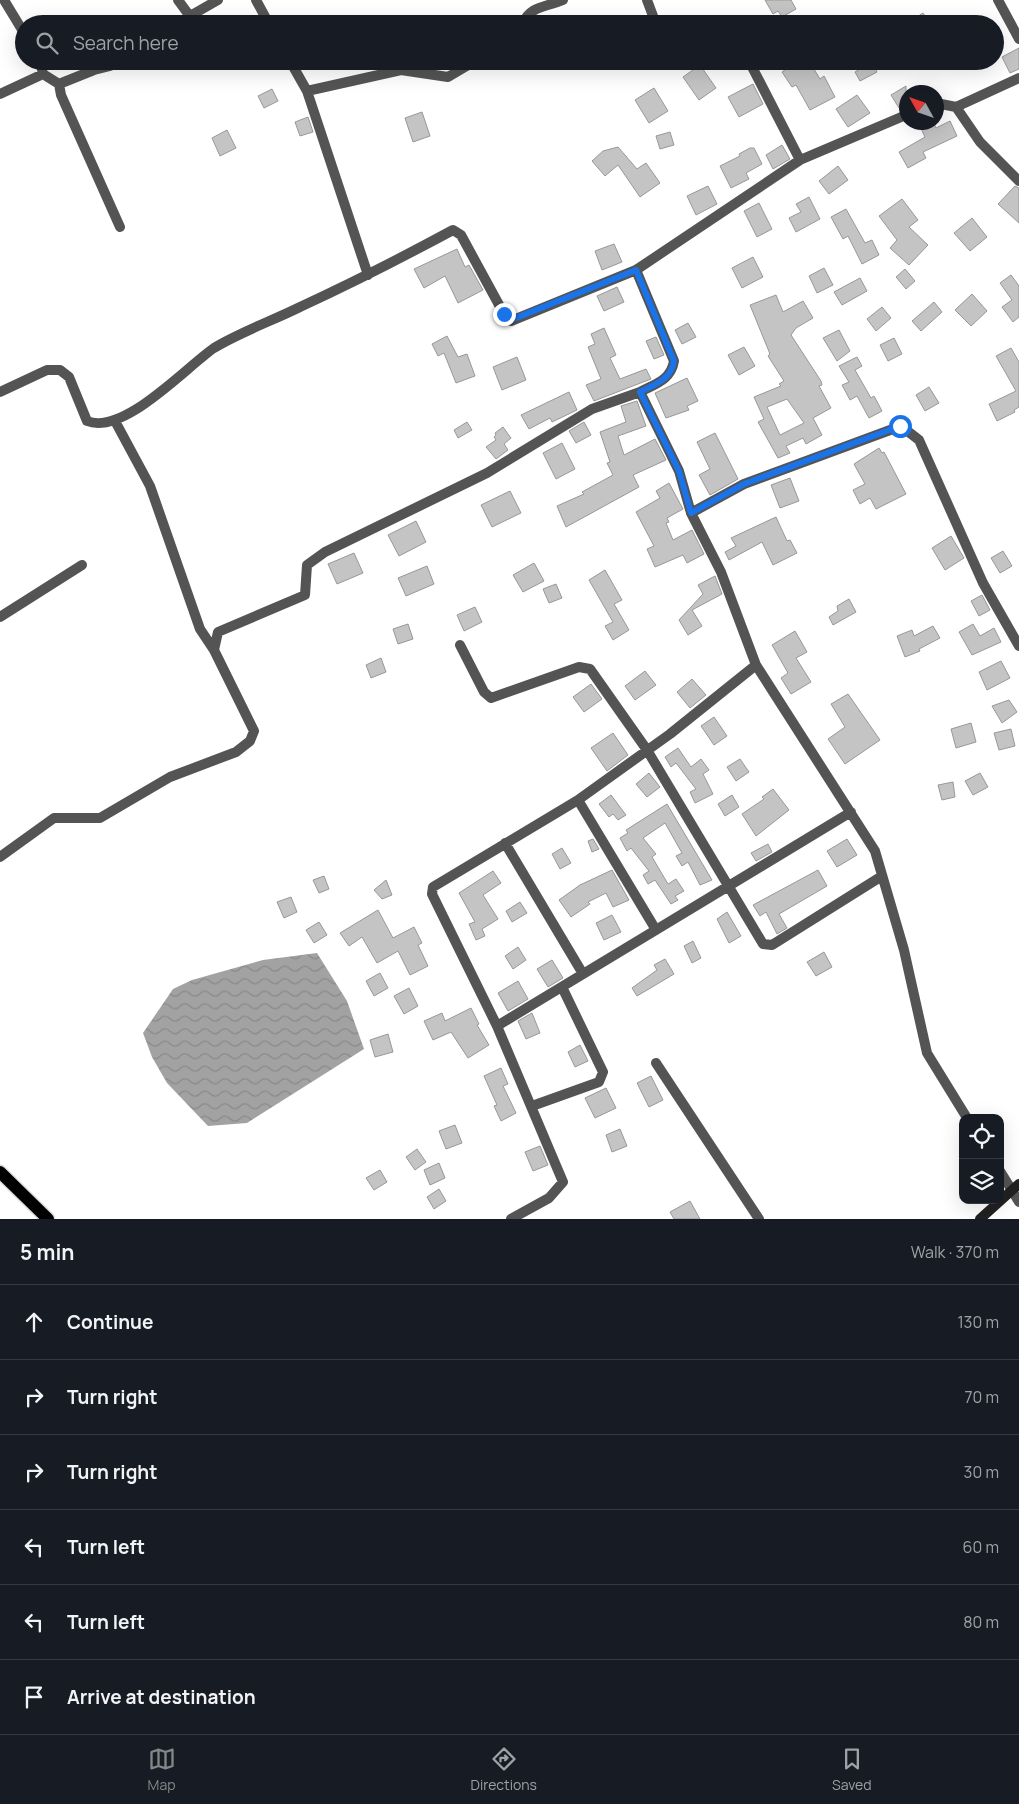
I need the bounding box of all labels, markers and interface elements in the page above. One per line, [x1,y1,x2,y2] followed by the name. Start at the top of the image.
[15,15,1004,70] search box
[33,29,61,57] icon: search
[73,30,179,56] text: Search here
[899,85,944,130] north arrow
[493,303,516,326] route end
[889,415,912,438] route start
[959,1114,1004,1204] map controls
[959,1114,1004,1159] button: locate
[959,1159,1004,1204] button: layers
[20,1238,74,1266] text: 5 min
[911,1241,999,1263] text: Walk · 370 m
[20,1308,48,1336] icon: ahead
[67,1309,153,1335] text: Continue
[957,1311,999,1333] text: 130 m
[20,1383,48,1411] icon: right
[67,1384,157,1410] text: Turn right
[964,1386,999,1408] text: 70 m
[20,1458,48,1486] icon: right
[67,1459,157,1485] text: Turn right
[964,1461,999,1483] text: 30 m
[20,1533,48,1561] icon: left
[67,1534,145,1560] text: Turn left
[963,1536,999,1558] text: 60 m
[20,1608,48,1636] icon: left
[67,1609,145,1635] text: Turn left
[963,1611,999,1633] text: 80 m
[20,1683,48,1711] icon: arrive
[67,1684,256,1710] text: Arrive at destination
[148,1745,176,1794] tab: Map
[471,1745,537,1794] tab: Directions
[832,1745,871,1794] tab: Saved

